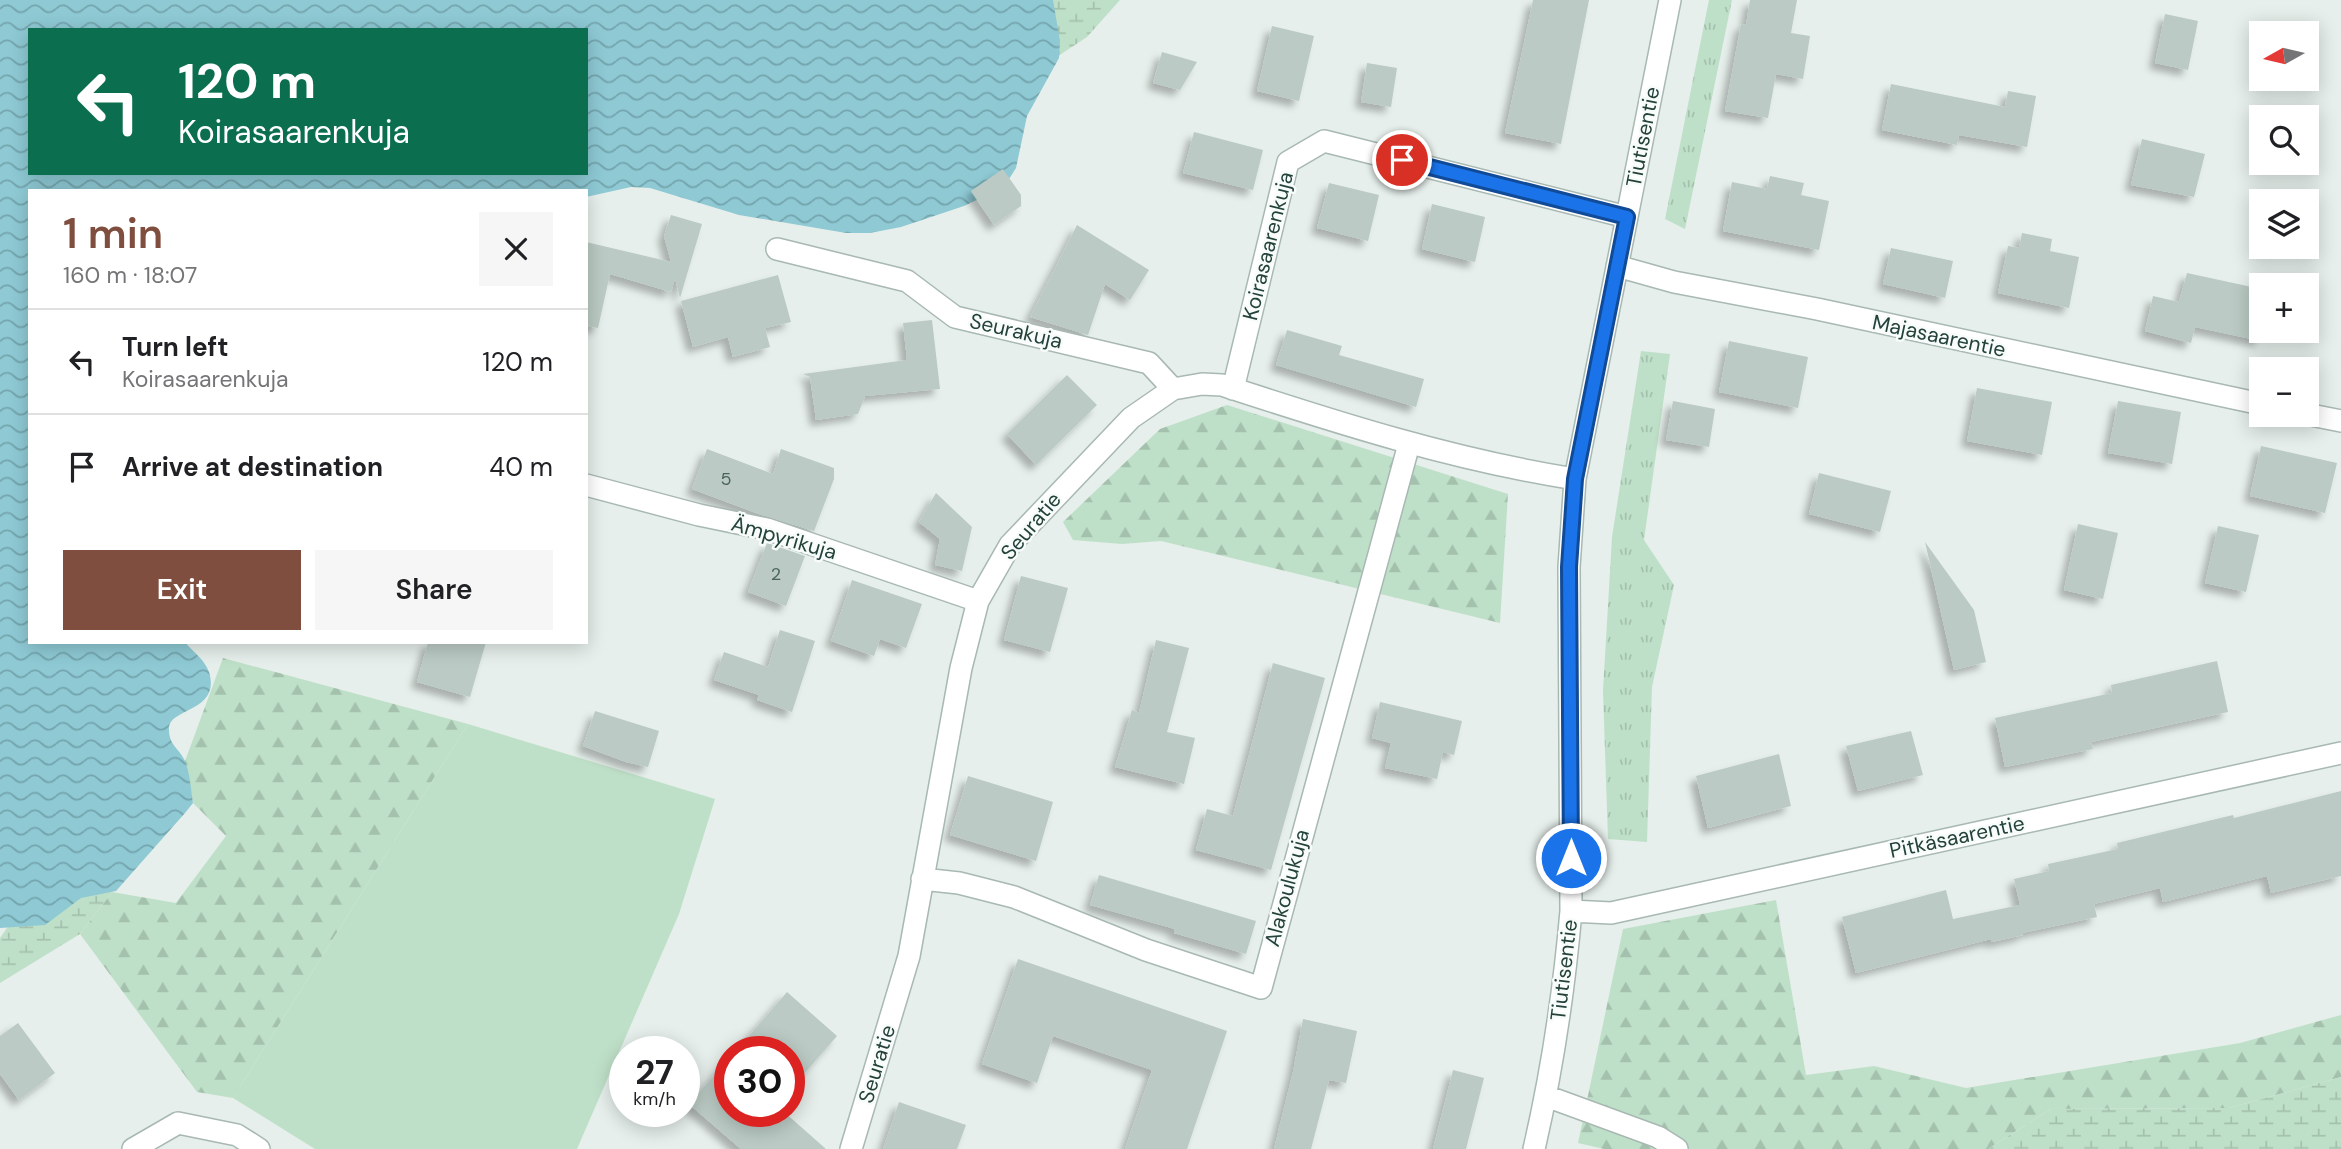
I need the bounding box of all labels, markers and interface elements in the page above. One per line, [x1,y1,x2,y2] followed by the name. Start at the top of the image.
[2249,21,2319,91] north arrow
[2249,21,2319,427] map controls
[178,49,316,113] text: 120 m
[63,56,154,147] icon: left
[1620,84,1666,190] street label: Tiutisentie
[2249,105,2319,175] button: search
[178,111,410,153] text: Koirasaarenkuja
[1372,130,1432,190] pin
[1383,141,1421,179] icon: arrive
[1236,169,1300,323] street label: Koirasaarenkuja
[2249,189,2319,259] button: layers
[63,206,163,261] text: 1 min
[479,212,553,286] button: close
[63,260,197,290] text: 160 m · 18:07
[2249,273,2319,343] button: +
[967,307,1065,355] street label: Seurakuja
[1870,308,2008,364] street label: Majasaarentie
[122,330,229,364] text: Turn left
[63,343,101,381] icon: left
[482,345,553,379] text: 120 m
[2249,357,2319,427] button: −
[122,364,289,394] text: Koirasaarenkuja
[63,448,101,486] icon: arrive
[122,450,383,484] text: Arrive at destination
[489,450,553,484] text: 40 m
[721,467,731,491] house number: 5
[994,486,1068,566] street label: Seuratie
[728,510,840,566] street label: Ämpyrikuja
[63,550,301,630] button: Exit
[315,550,553,630] button: Share
[771,562,781,586] house number: 2
[1887,809,2027,865] street label: Pitkäsaarentie
[1534,821,1608,895] position arrow
[1258,826,1316,950] street label: Alakoulukuja
[1544,918,1584,1022] street label: Tiutisentie
[852,1021,902,1106] street label: Seuratie
[714,1036,805,1127] speed limit sign: 30
[635,1049,674,1095] text: 27
[633,1087,676,1111] text: km/h

